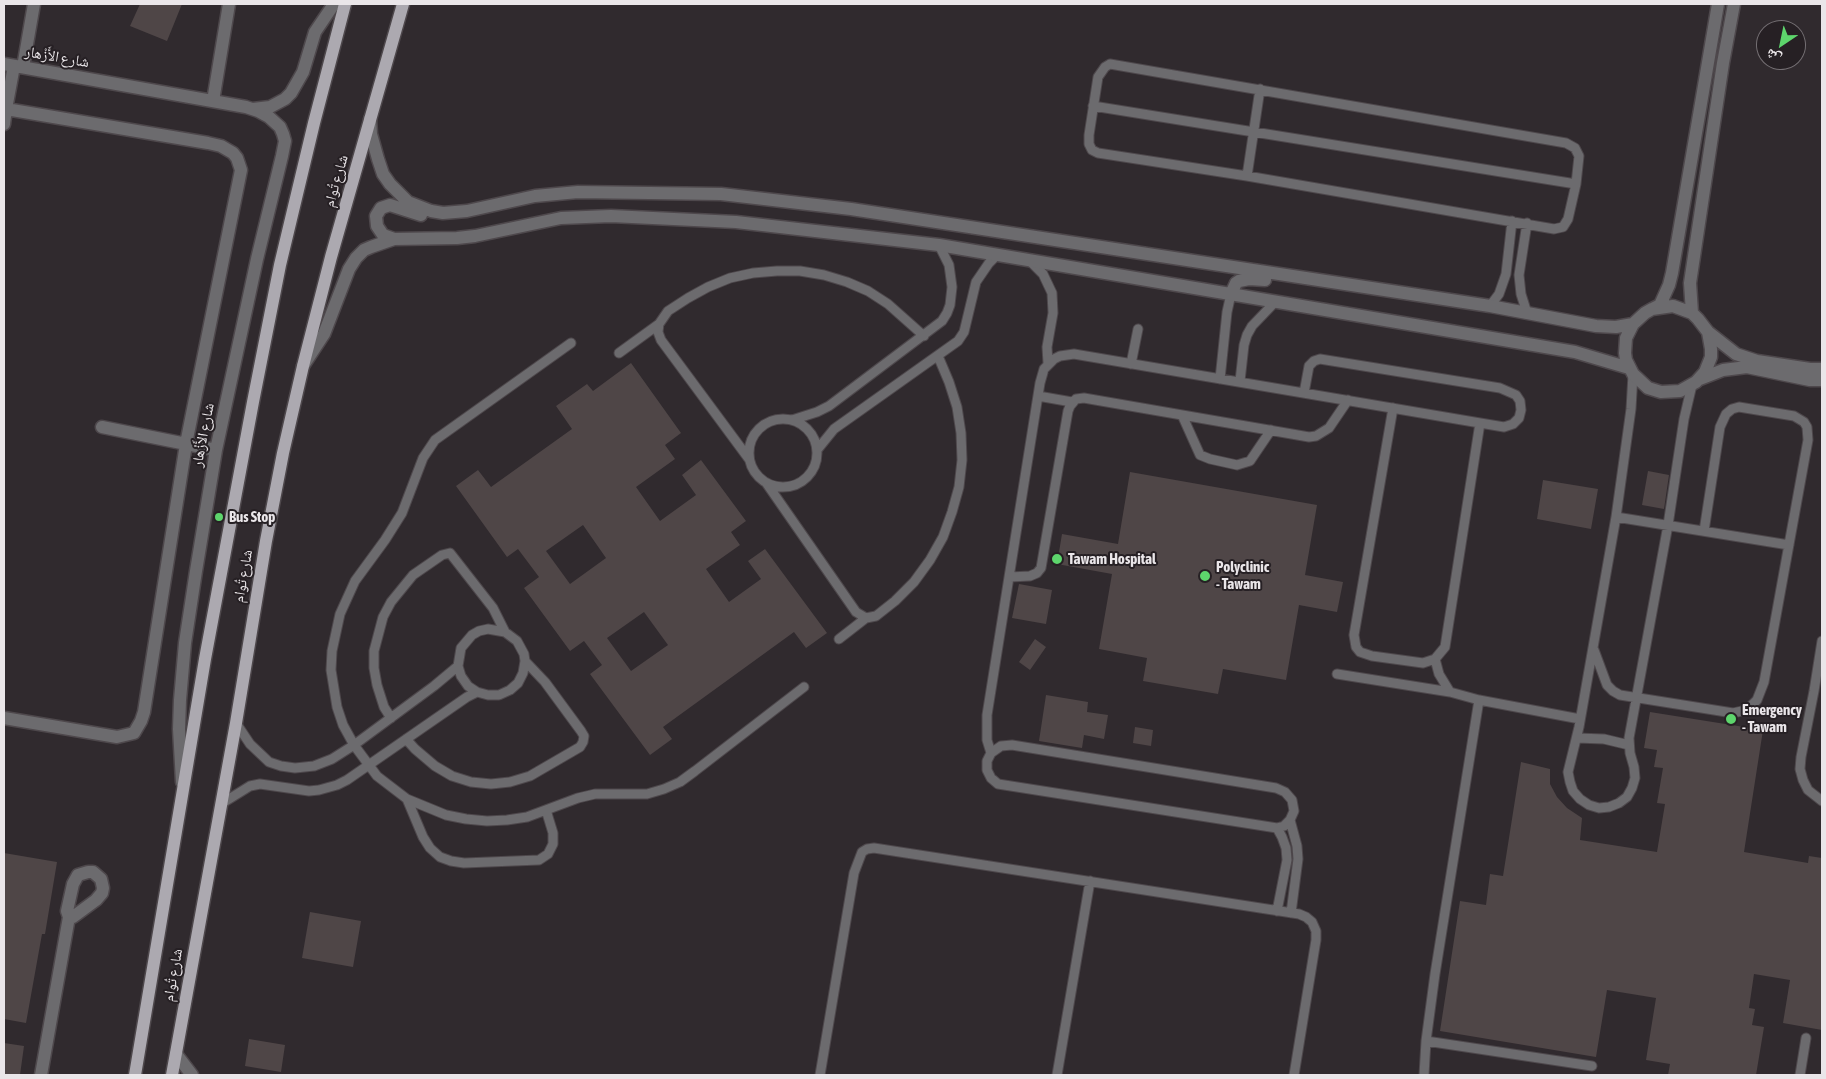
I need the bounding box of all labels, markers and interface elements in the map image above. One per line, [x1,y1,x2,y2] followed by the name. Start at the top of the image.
[1756,20,1806,70] north arrow
[23,43,91,71] street label: شارع الأَزْهار
[1763,46,1784,67] text: ش
[320,153,352,209] street label: شارع تُوام
[188,401,218,469] street label: شارع الأَزْهار
[229,508,275,526] place label: Bus Stop
[213,511,225,523] marker: Bus Stop
[229,548,257,604] street label: شارع تُوام
[1068,550,1156,568] place label: Tawam Hospital
[1050,552,1064,566] marker: Tawam Hospital
[1216,558,1269,593] place label: Polyclinic - Tawam
[1198,569,1212,583] marker: Polyclinic - Tawam
[1742,701,1802,736] place label: Emergency - Tawam
[1724,712,1738,726] marker: Emergency - Tawam
[159,947,187,1003] street label: شارع تُوام

